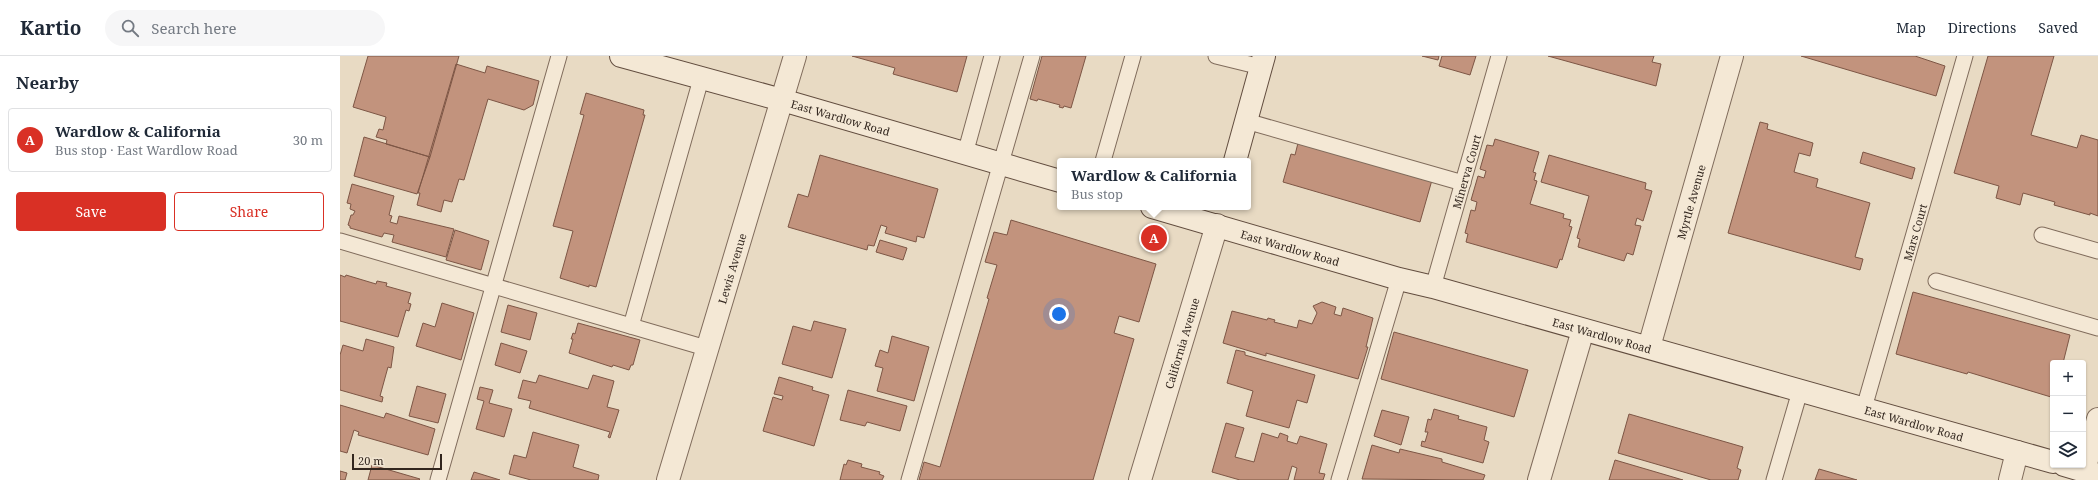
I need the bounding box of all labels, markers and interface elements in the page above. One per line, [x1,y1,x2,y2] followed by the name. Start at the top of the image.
[105,10,385,46] search box
[20,15,81,41] text: Kartio
[119,17,141,39] icon: search
[151,18,236,38] text: Search here
[1896,18,1926,37] text: Map
[1948,18,2016,37] text: Directions
[2038,18,2078,37] text: Saved
[16,71,79,94] text: Nearby
[789,96,892,139] street label: East Wardlow Road
[55,121,221,141] text: Wardlow & California
[25,131,35,149] text: A
[293,131,323,149] text: 30 m
[1448,133,1484,211] street label: Minerva Court
[55,141,238,159] text: Bus stop · East Wardlow Road
[1057,158,1251,210] popup
[1673,163,1708,241] street label: Myrtle Avenue
[1071,165,1237,185] text: Wardlow & California
[1071,185,1123,203] text: Bus stop
[16,192,166,231] button: Save
[174,192,324,231] button: Share
[1899,202,1930,262] street label: Mars Court
[1141,223,1167,253] pin: A
[1239,226,1342,269] street label: East Wardlow Road
[714,231,749,305] street label: Lewis Avenue
[1160,296,1202,391] street label: California Avenue
[1049,304,1069,324] your location
[1551,314,1654,356] street label: East Wardlow Road
[2050,360,2086,468] map controls
[2050,360,2086,396] button: +
[2050,396,2086,432] button: −
[1863,402,1966,444] street label: East Wardlow Road
[2050,432,2086,468] button: layers
[352,452,442,471] scale bar
[358,453,384,468] text: 20 m

